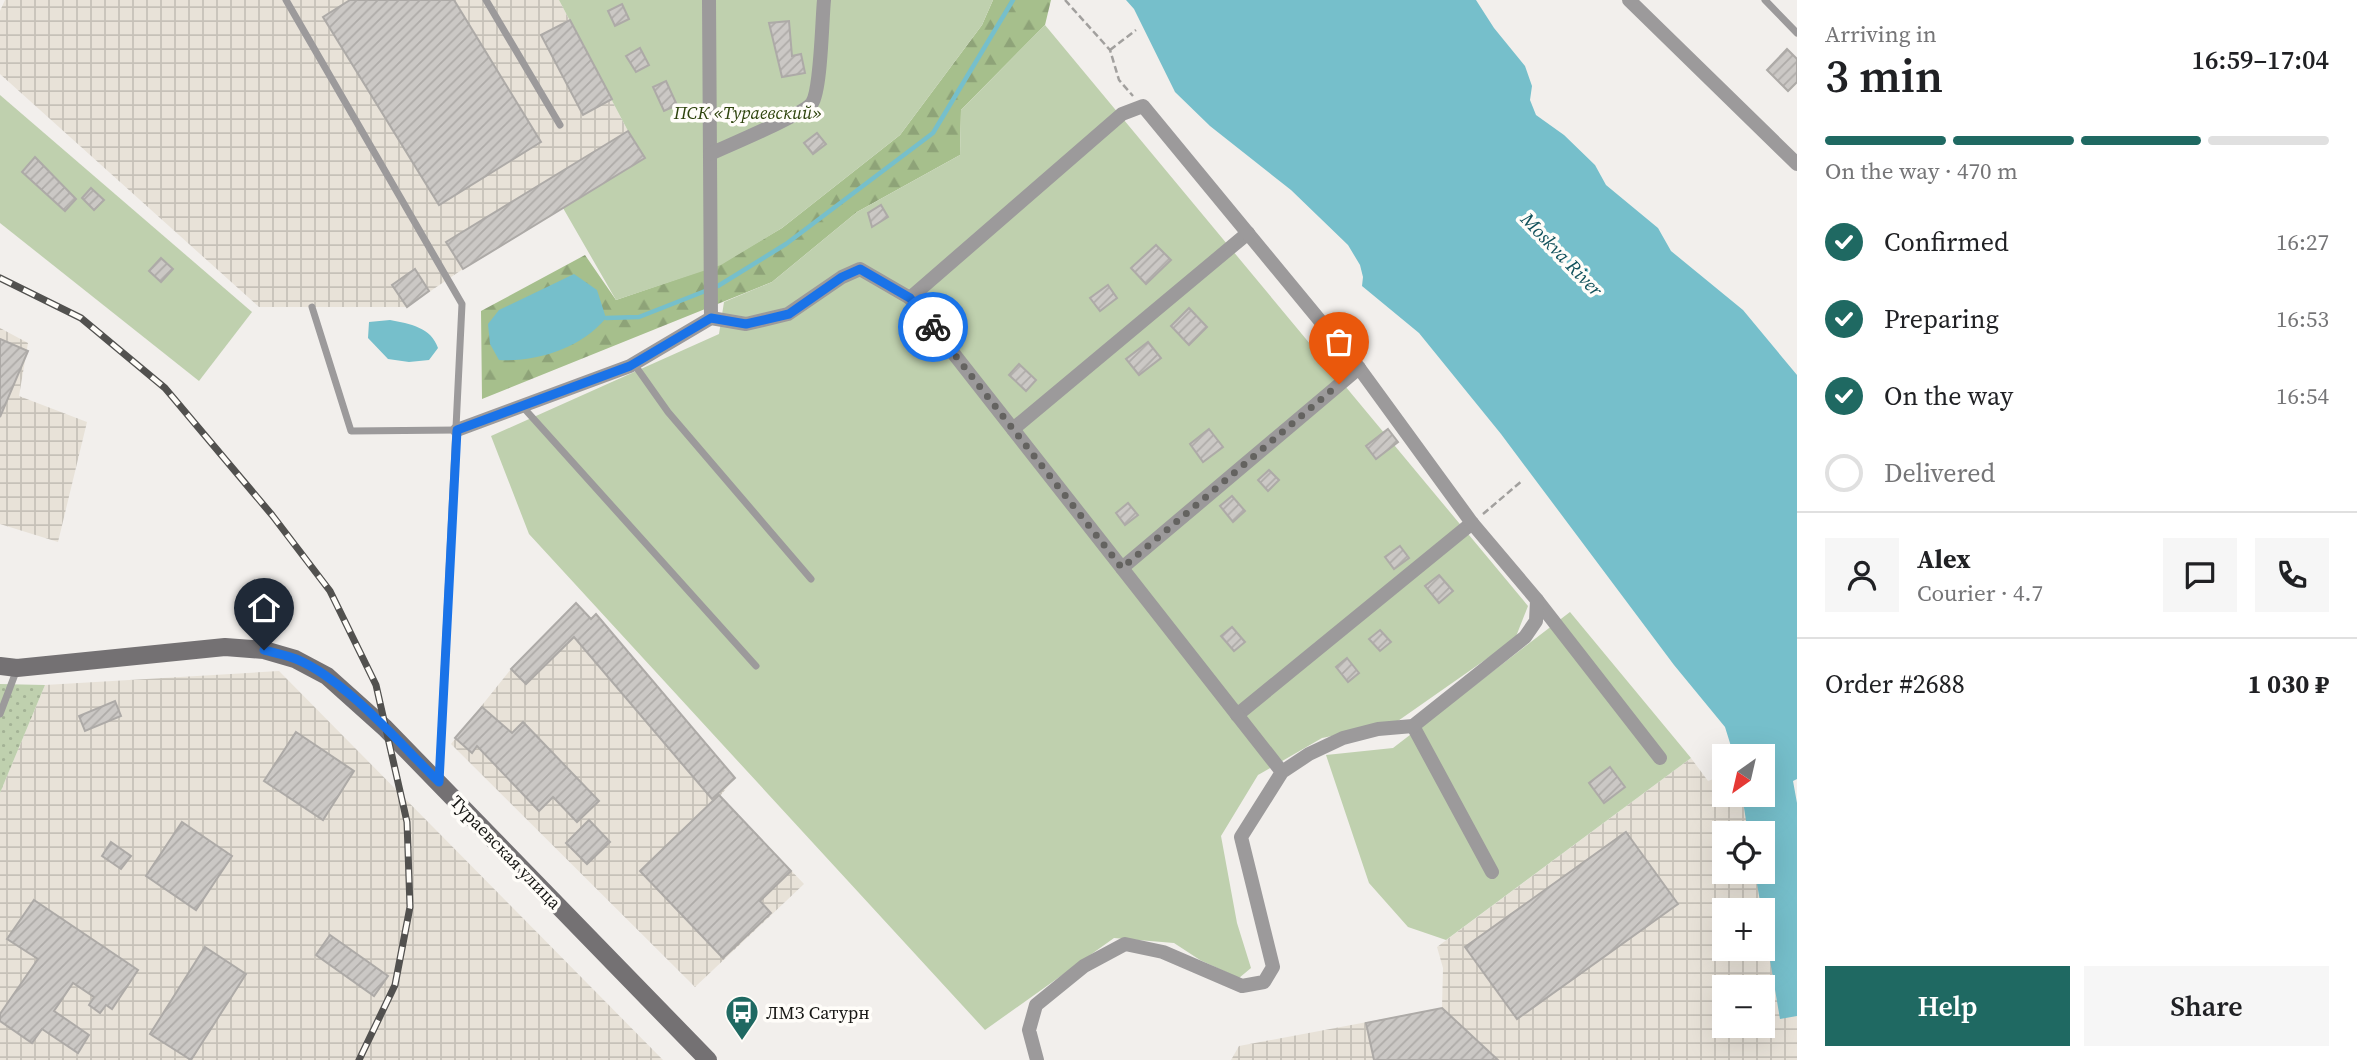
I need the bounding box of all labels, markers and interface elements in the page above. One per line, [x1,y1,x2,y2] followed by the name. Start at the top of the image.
[1825,18,1937,50] text: Arriving in
[2192,42,2329,78] text: 16:59–17:04
[1825,44,1943,107] text: 3 min
[673,100,822,125] park label: ПСК «Тураевский»
[1825,155,2018,187] text: On the way · 470 m
[1515,206,1610,303] water label: Moskva River
[1825,223,1863,261] icon: check
[1884,224,2009,260] text: Confirmed
[2276,226,2329,258] text: 16:27
[898,292,968,362] courier
[1825,300,1863,338] icon: check
[1884,301,1999,337] text: Preparing
[2276,303,2329,335] text: 16:53
[914,308,952,346] icon: bike
[1309,312,1369,384] pin
[1320,323,1358,361] icon: bag
[1825,377,1863,415] icon: check
[1884,378,2013,414] text: On the way
[2276,380,2329,412] text: 16:54
[1884,455,1995,491] text: Delivered
[1825,538,1899,612] button: person
[2163,538,2237,612] button: chat
[2255,538,2329,612] button: phone
[1917,541,1971,577] text: Alex
[1917,577,2043,609] text: Courier · 4.7
[234,578,294,650] pin
[245,589,283,627] icon: home
[1825,666,1965,702] text: Order #2688
[2247,666,2329,702] text: 1 030 ₽
[1712,744,1774,807] north arrow
[1712,744,1775,1038] map controls
[445,790,568,915] street label: Тураевская улица
[1712,821,1775,884] button: locate
[1712,898,1775,961] button: +
[1825,966,2070,1046] button: Help
[2084,966,2329,1046] button: Share
[1712,975,1775,1038] button: −
[723,993,761,1042] bus stop icon: ЛМЗ Сатурн
[766,1000,870,1025] place label: ЛМЗ Сатурн

